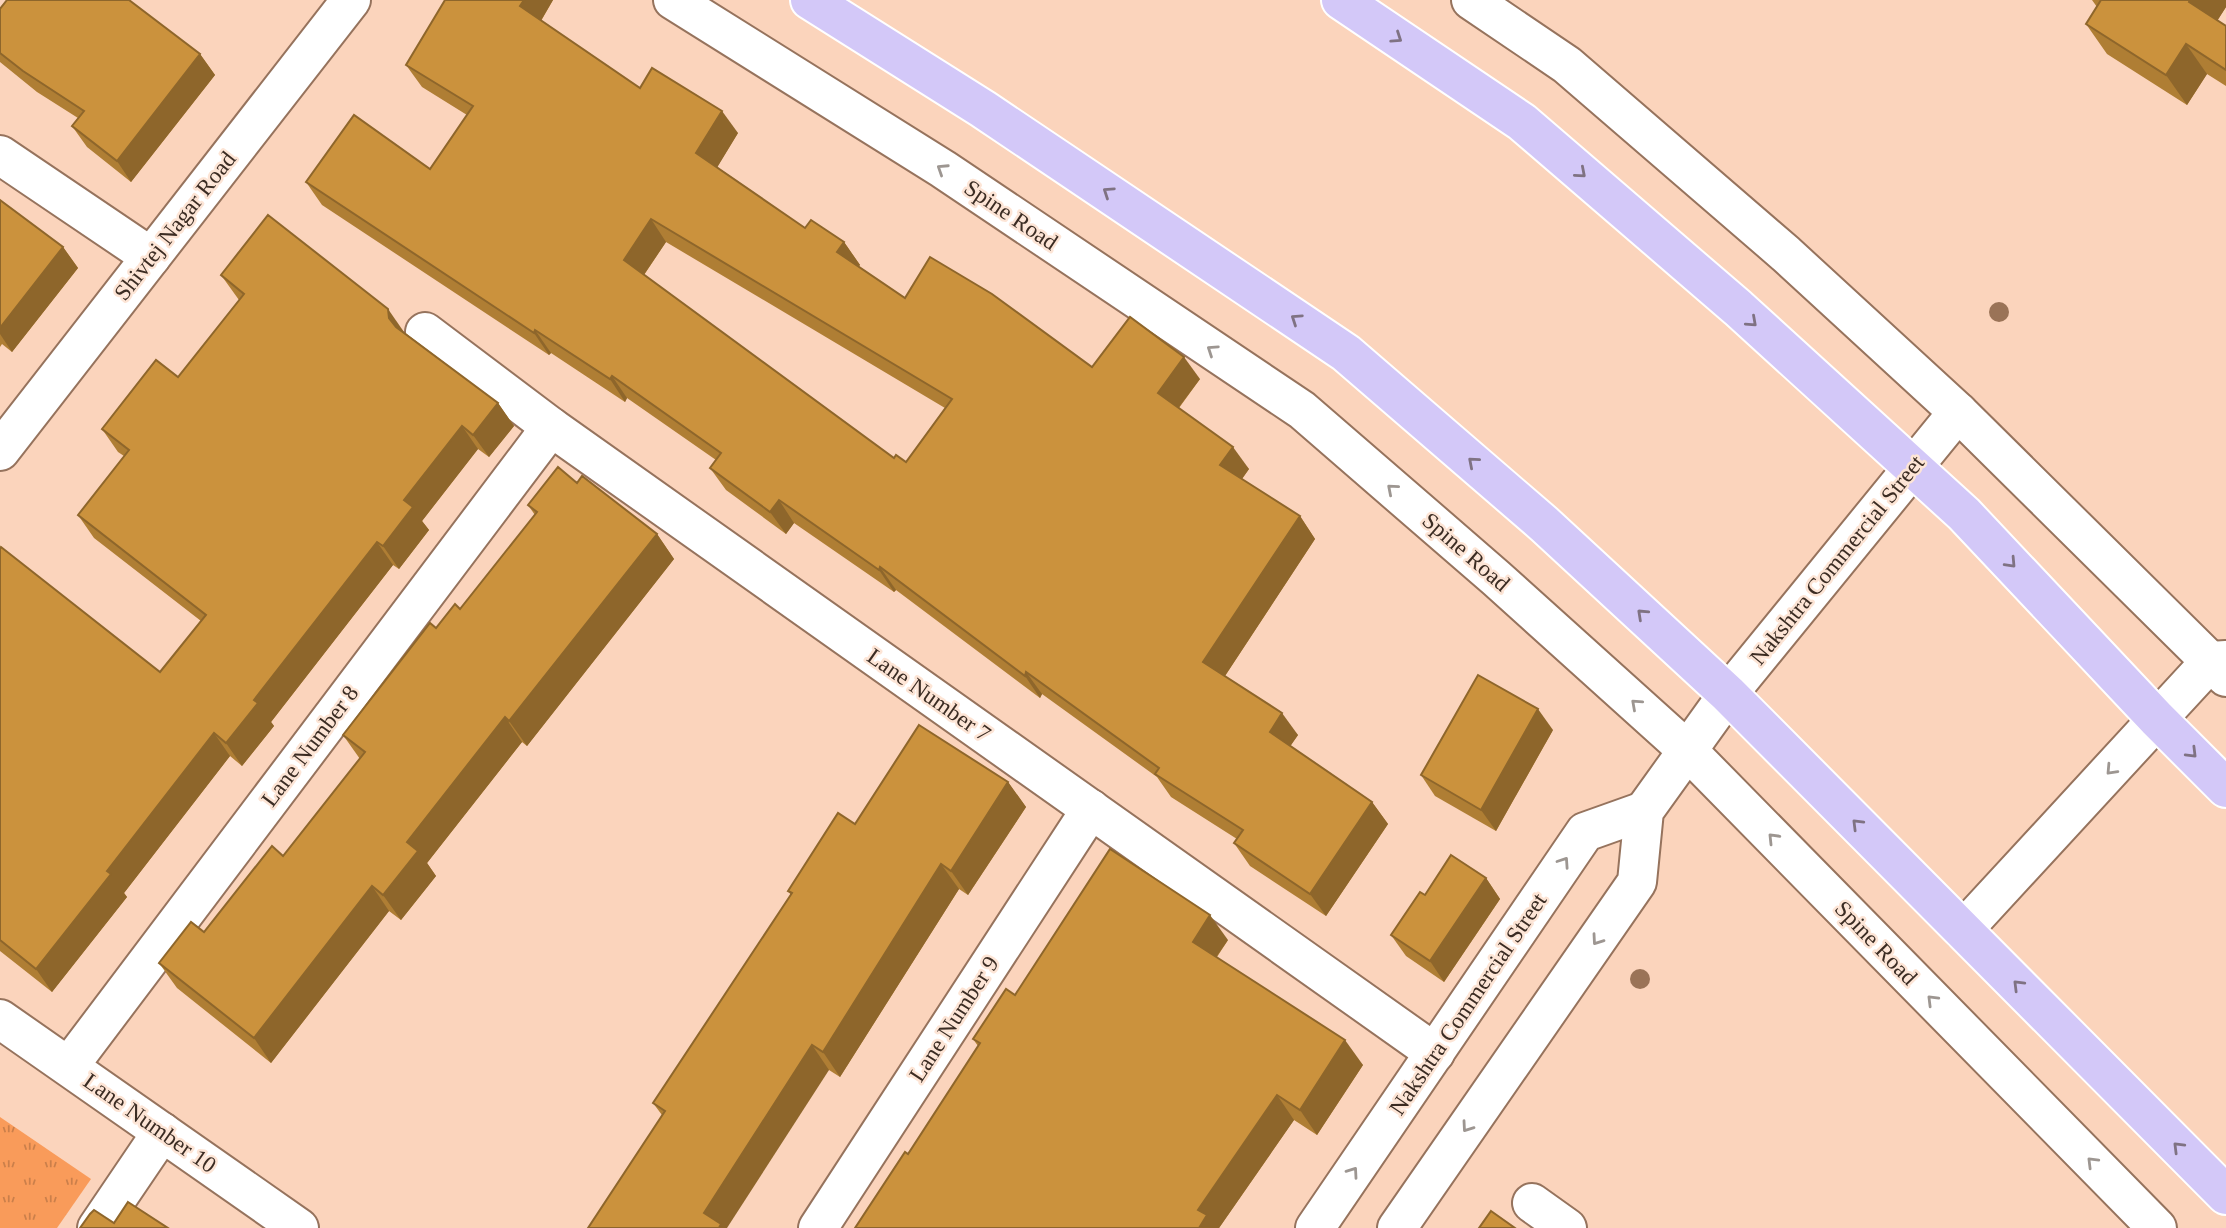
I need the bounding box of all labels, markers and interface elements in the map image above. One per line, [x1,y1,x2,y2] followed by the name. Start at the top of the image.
[1390,30,1403,43] one-way arrow
[109,146,241,305] street label: Shivtej Nagar Road
[937,164,950,177] one-way arrow
[1572,165,1585,177] one-way arrow
[960,175,1063,255] street label: Spine Road
[1102,187,1115,200] one-way arrow
[1744,313,1757,326] one-way arrow
[1291,314,1304,327] one-way arrow
[1207,345,1220,358] one-way arrow
[1745,450,1929,670] street label: Nakshtra Commercial Street
[1468,458,1481,470] one-way arrow
[1388,485,1401,497] one-way arrow
[1418,508,1515,597] street label: Spine Road
[2003,555,2015,568] one-way arrow
[1637,610,1650,623] one-way arrow
[863,643,995,747] street label: Lane Number 7
[257,681,363,811] street label: Lane Number 8
[1631,700,1644,712] one-way arrow
[2183,745,2196,758] one-way arrow
[2107,762,2120,775] one-way arrow
[1853,819,1866,832] one-way arrow
[1768,833,1781,846] one-way arrow
[1556,857,1569,870] one-way arrow
[1384,888,1552,1120] street label: Nakshtra Commercial Street
[1830,896,1922,990] street label: Spine Road
[1593,932,1605,945] one-way arrow
[904,952,1004,1086] street label: Lane Number 9
[2013,981,2026,994] one-way arrow
[1928,996,1940,1008] one-way arrow
[79,1068,221,1178] street label: Lane Number 10
[1463,1119,1475,1132] one-way arrow
[2174,1143,2186,1155] one-way arrow
[2087,1157,2100,1170] one-way arrow
[1345,1167,1357,1180] one-way arrow

